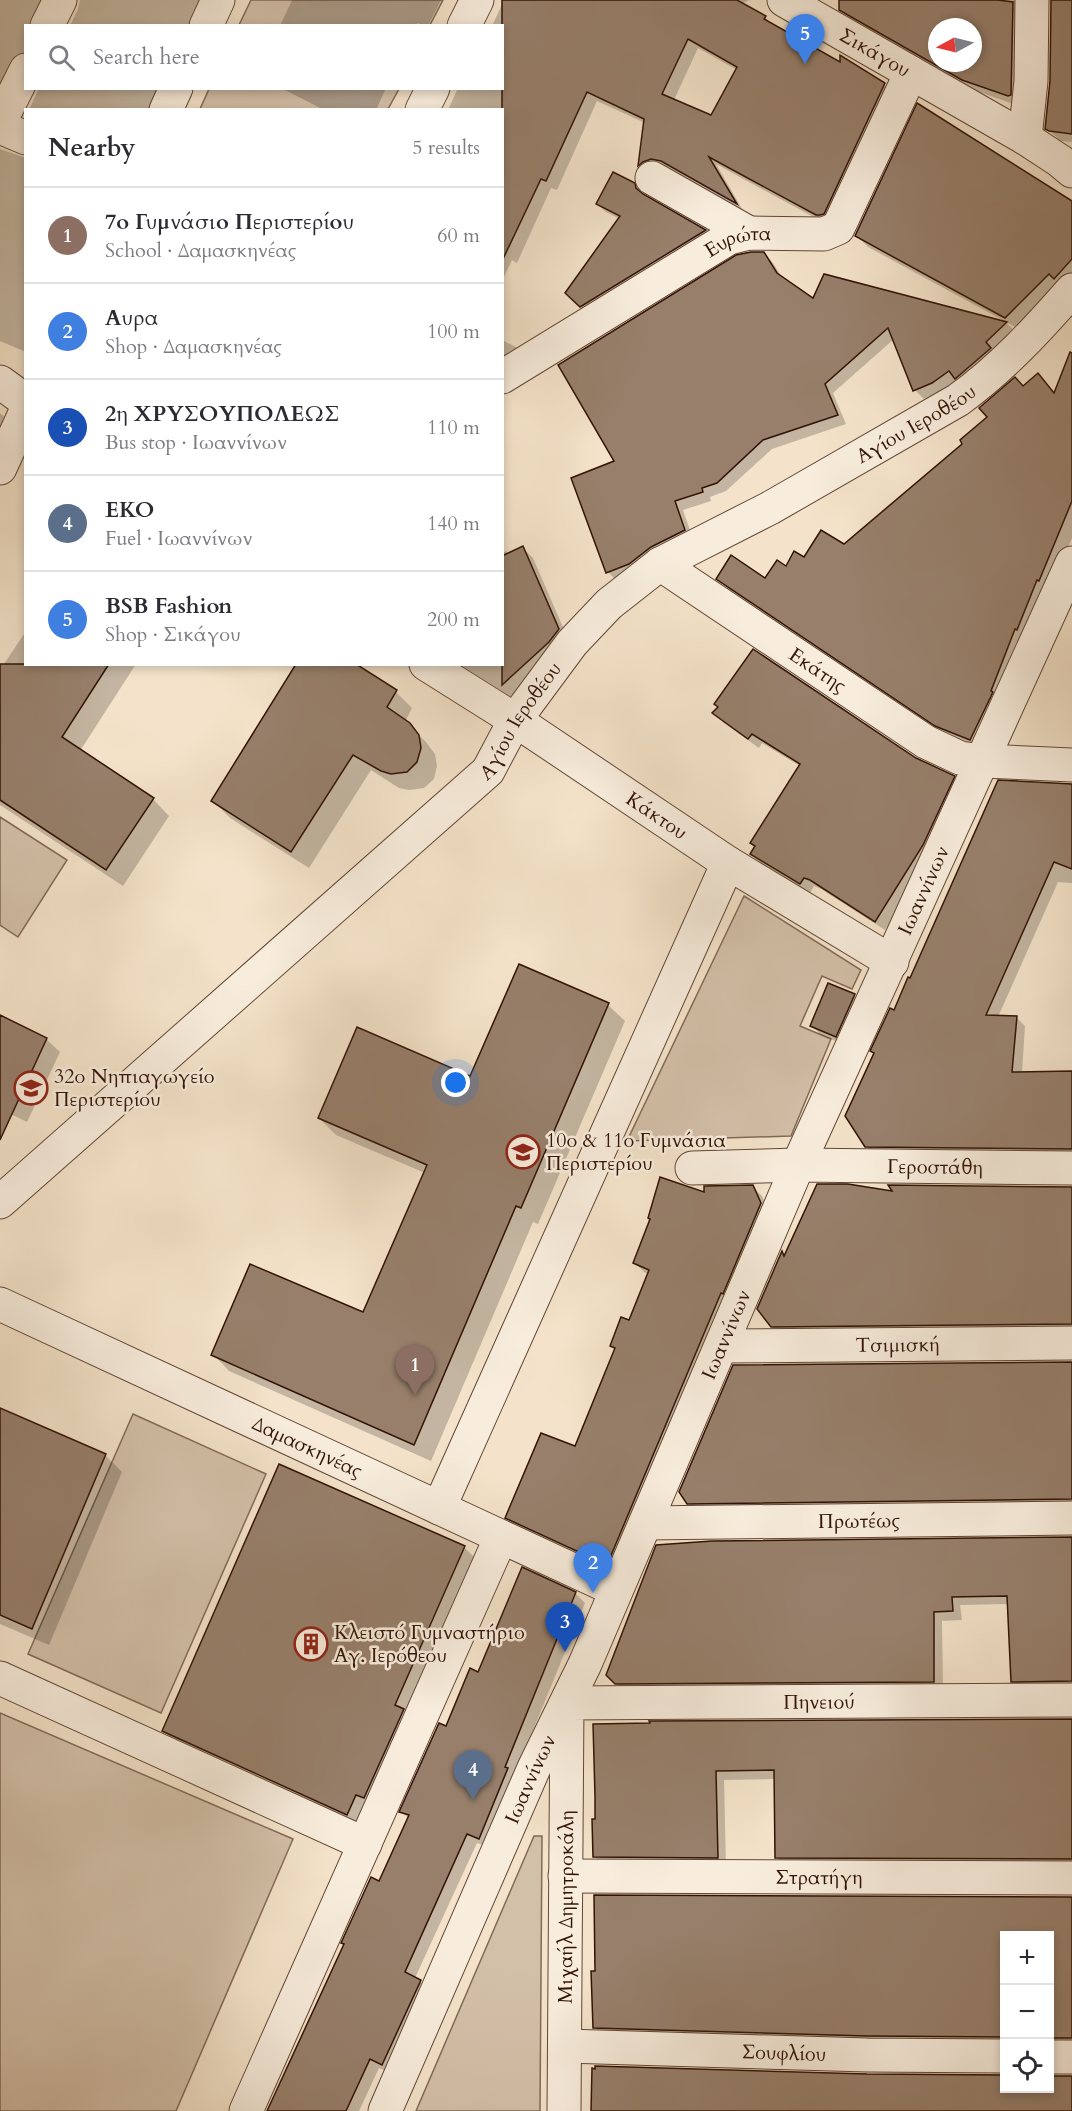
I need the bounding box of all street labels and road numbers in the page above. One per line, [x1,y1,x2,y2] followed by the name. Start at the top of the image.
[835,21,915,83] street label: Σικάγου
[699,220,771,264] street label: Ευρώτα
[851,378,981,469] street label: Αγίου Ιεροθέου
[784,641,852,699] street label: Εκάτης
[473,656,567,786] street label: Αγίου Ιεροθέου
[621,785,693,846] street label: Κάκτου
[891,842,955,939] street label: Ιωαννίνων
[887,1152,983,1181] street label: Γεροστάθη
[695,1285,757,1384] street label: Ιωαννίνων
[855,1331,941,1358] street label: Τσιμισκή
[248,1410,367,1484] street label: Δαμασκηνέας
[818,1507,901,1534] street label: Πρωτέως
[783,1688,855,1715] street label: Πηνειού
[498,1730,562,1828] street label: Ιωαννίνων
[551,1810,580,2004] street label: Μιχαήλ Δημητροκάλη
[775,1863,863,1891] street label: Στρατήγη
[741,2038,827,2067] street label: Σουφλίου

